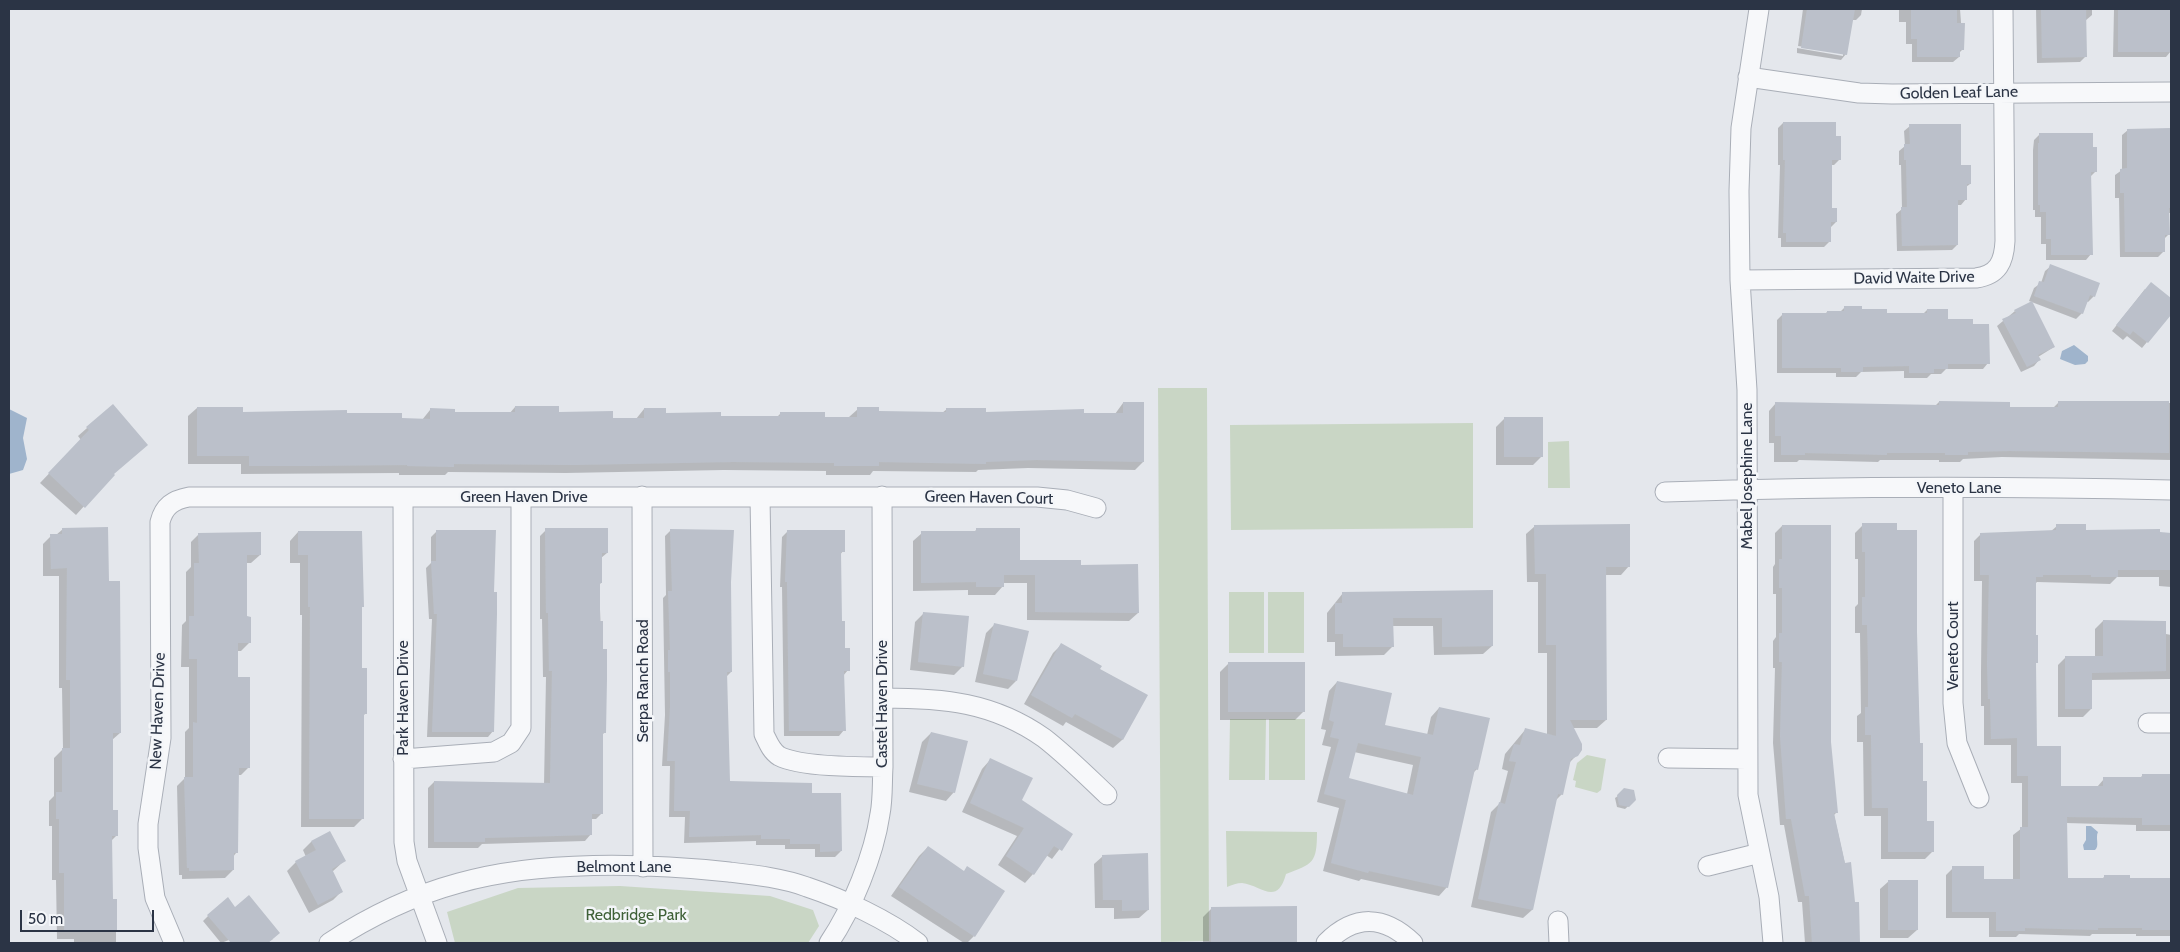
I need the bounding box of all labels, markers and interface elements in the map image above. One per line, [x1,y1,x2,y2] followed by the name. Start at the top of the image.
[1900,82,2018,104] street label: Golden Leaf Lane
[1853,267,1975,289] street label: David Waite Drive
[1737,402,1757,550] street label: Mabel Josephine Lane
[1917,478,2001,498] street label: Veneto Lane
[460,487,588,507] street label: Green Haven Drive
[924,487,1054,509] street label: Green Haven Court
[1943,601,1963,691] street label: Veneto Court
[633,619,653,743] street label: Serpa Ranch Road
[393,640,413,756] street label: Park Haven Drive
[872,640,892,768] street label: Castel Haven Drive
[146,652,170,770] street label: New Haven Drive
[577,857,671,877] street label: Belmont Lane
[22,900,156,932] scale bar
[585,905,687,925] park label: Redbridge Park
[28,910,63,928] text: 50 m

